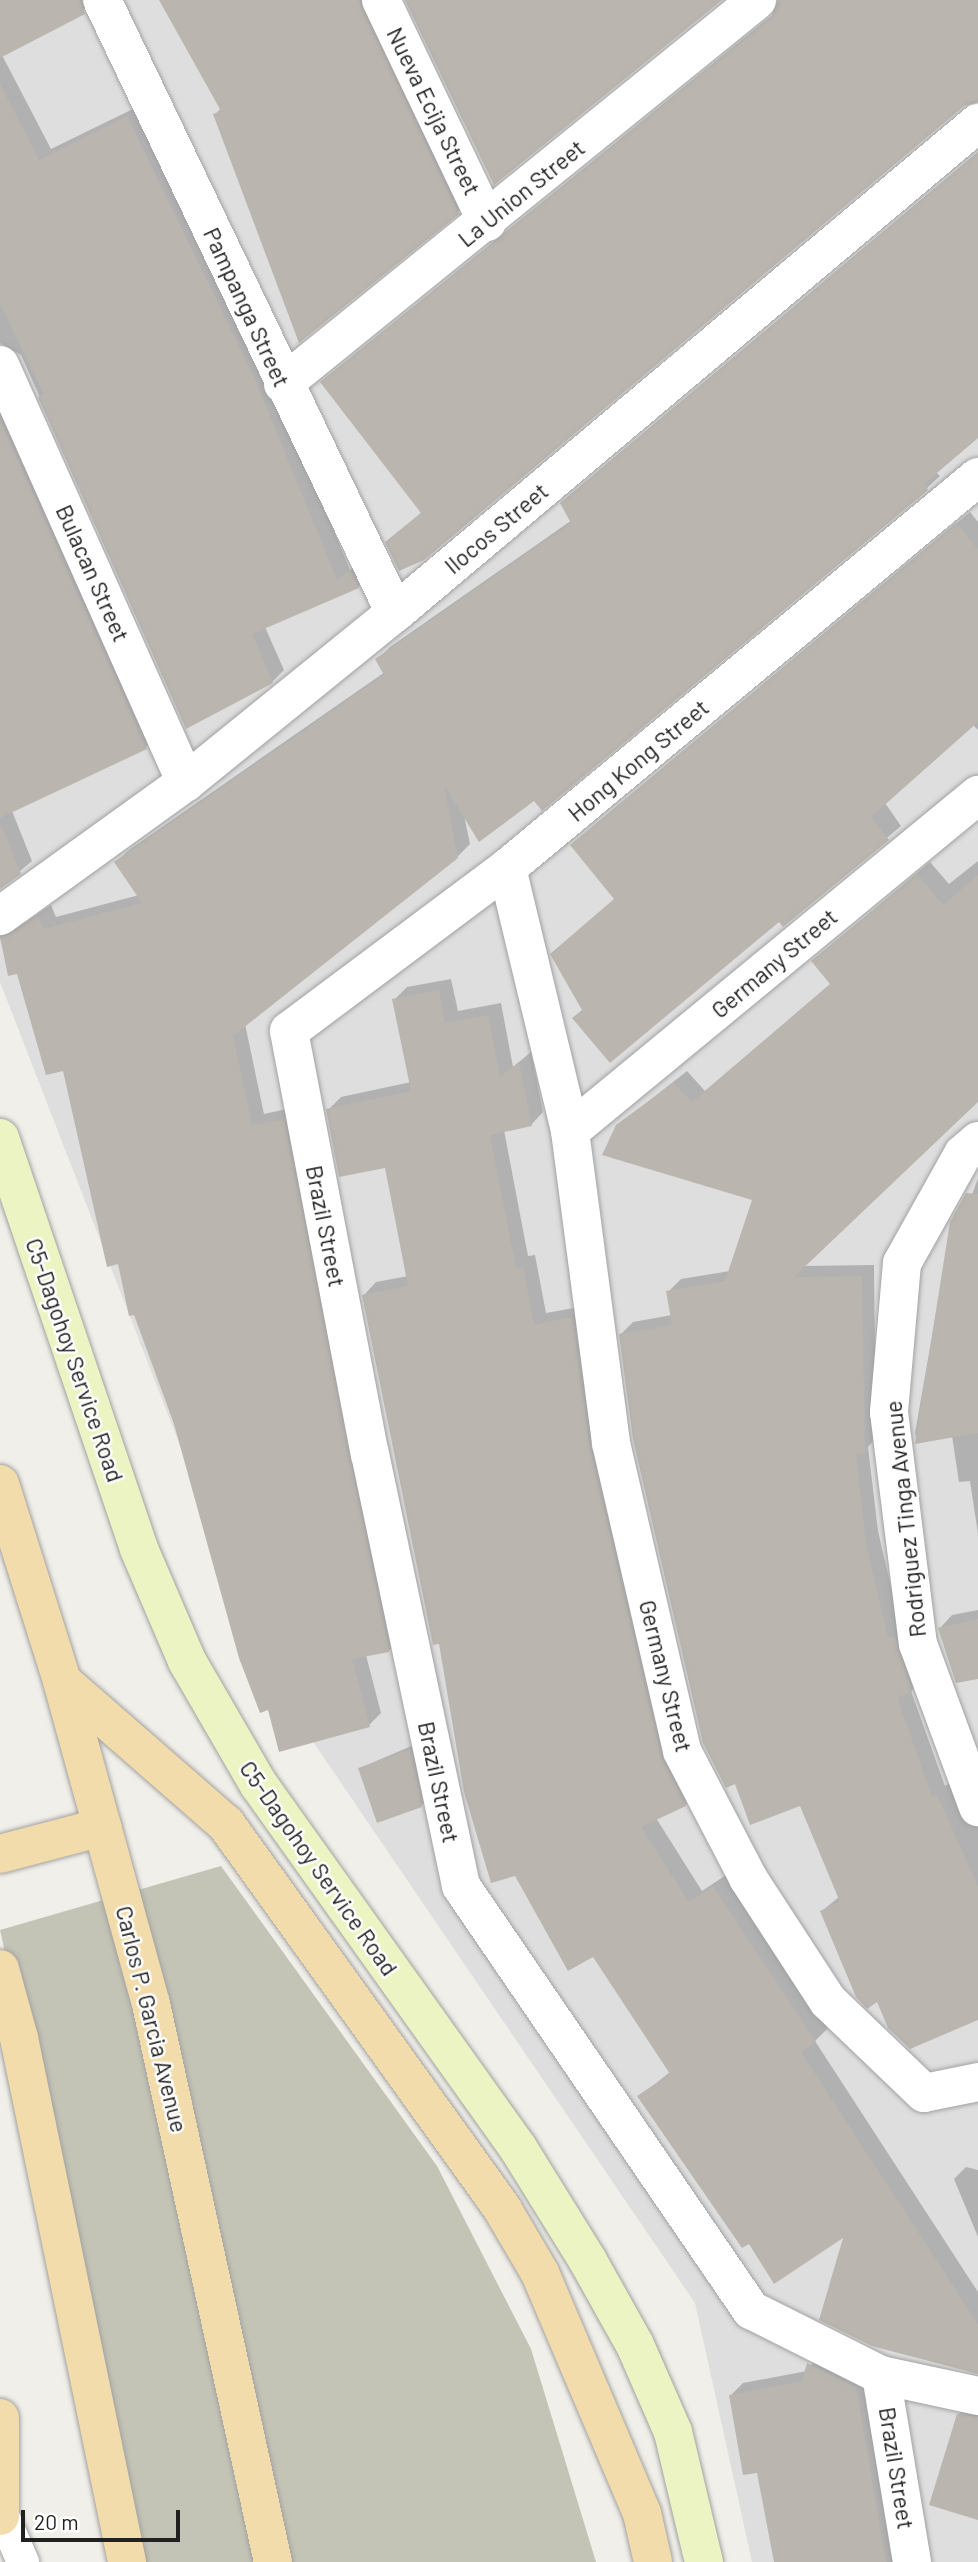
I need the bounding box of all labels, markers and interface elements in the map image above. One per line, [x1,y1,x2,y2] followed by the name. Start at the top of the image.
[381,23,487,199] street label: Nueva Ecija Street
[452,134,590,252] street label: La Union Street
[198,223,296,391] street label: Pampanga Street
[439,477,553,579] street label: Ilocos Street
[51,500,135,646] street label: Bulacan Street
[562,693,714,827] street label: Hong Kong Street
[706,902,842,1024] street label: Germany Street
[301,1163,351,1289] street label: Brazil Street
[20,1234,130,1486] street label: C5-Dagohoy Service Road
[879,1399,931,1639] street label: Rodriguez Tinga Avenue
[634,1597,698,1755] street label: Germany Street
[413,1719,465,1845] street label: Brazil Street
[234,1755,404,1981] street label: C5-Dagohoy Service Road
[110,1903,194,2135] street label: Carlos P. Garcia Avenue
[874,2405,920,2531] street label: Brazil Street
[24,2496,184,2540] scale bar
[34,2509,79,2534] text: 20 m

